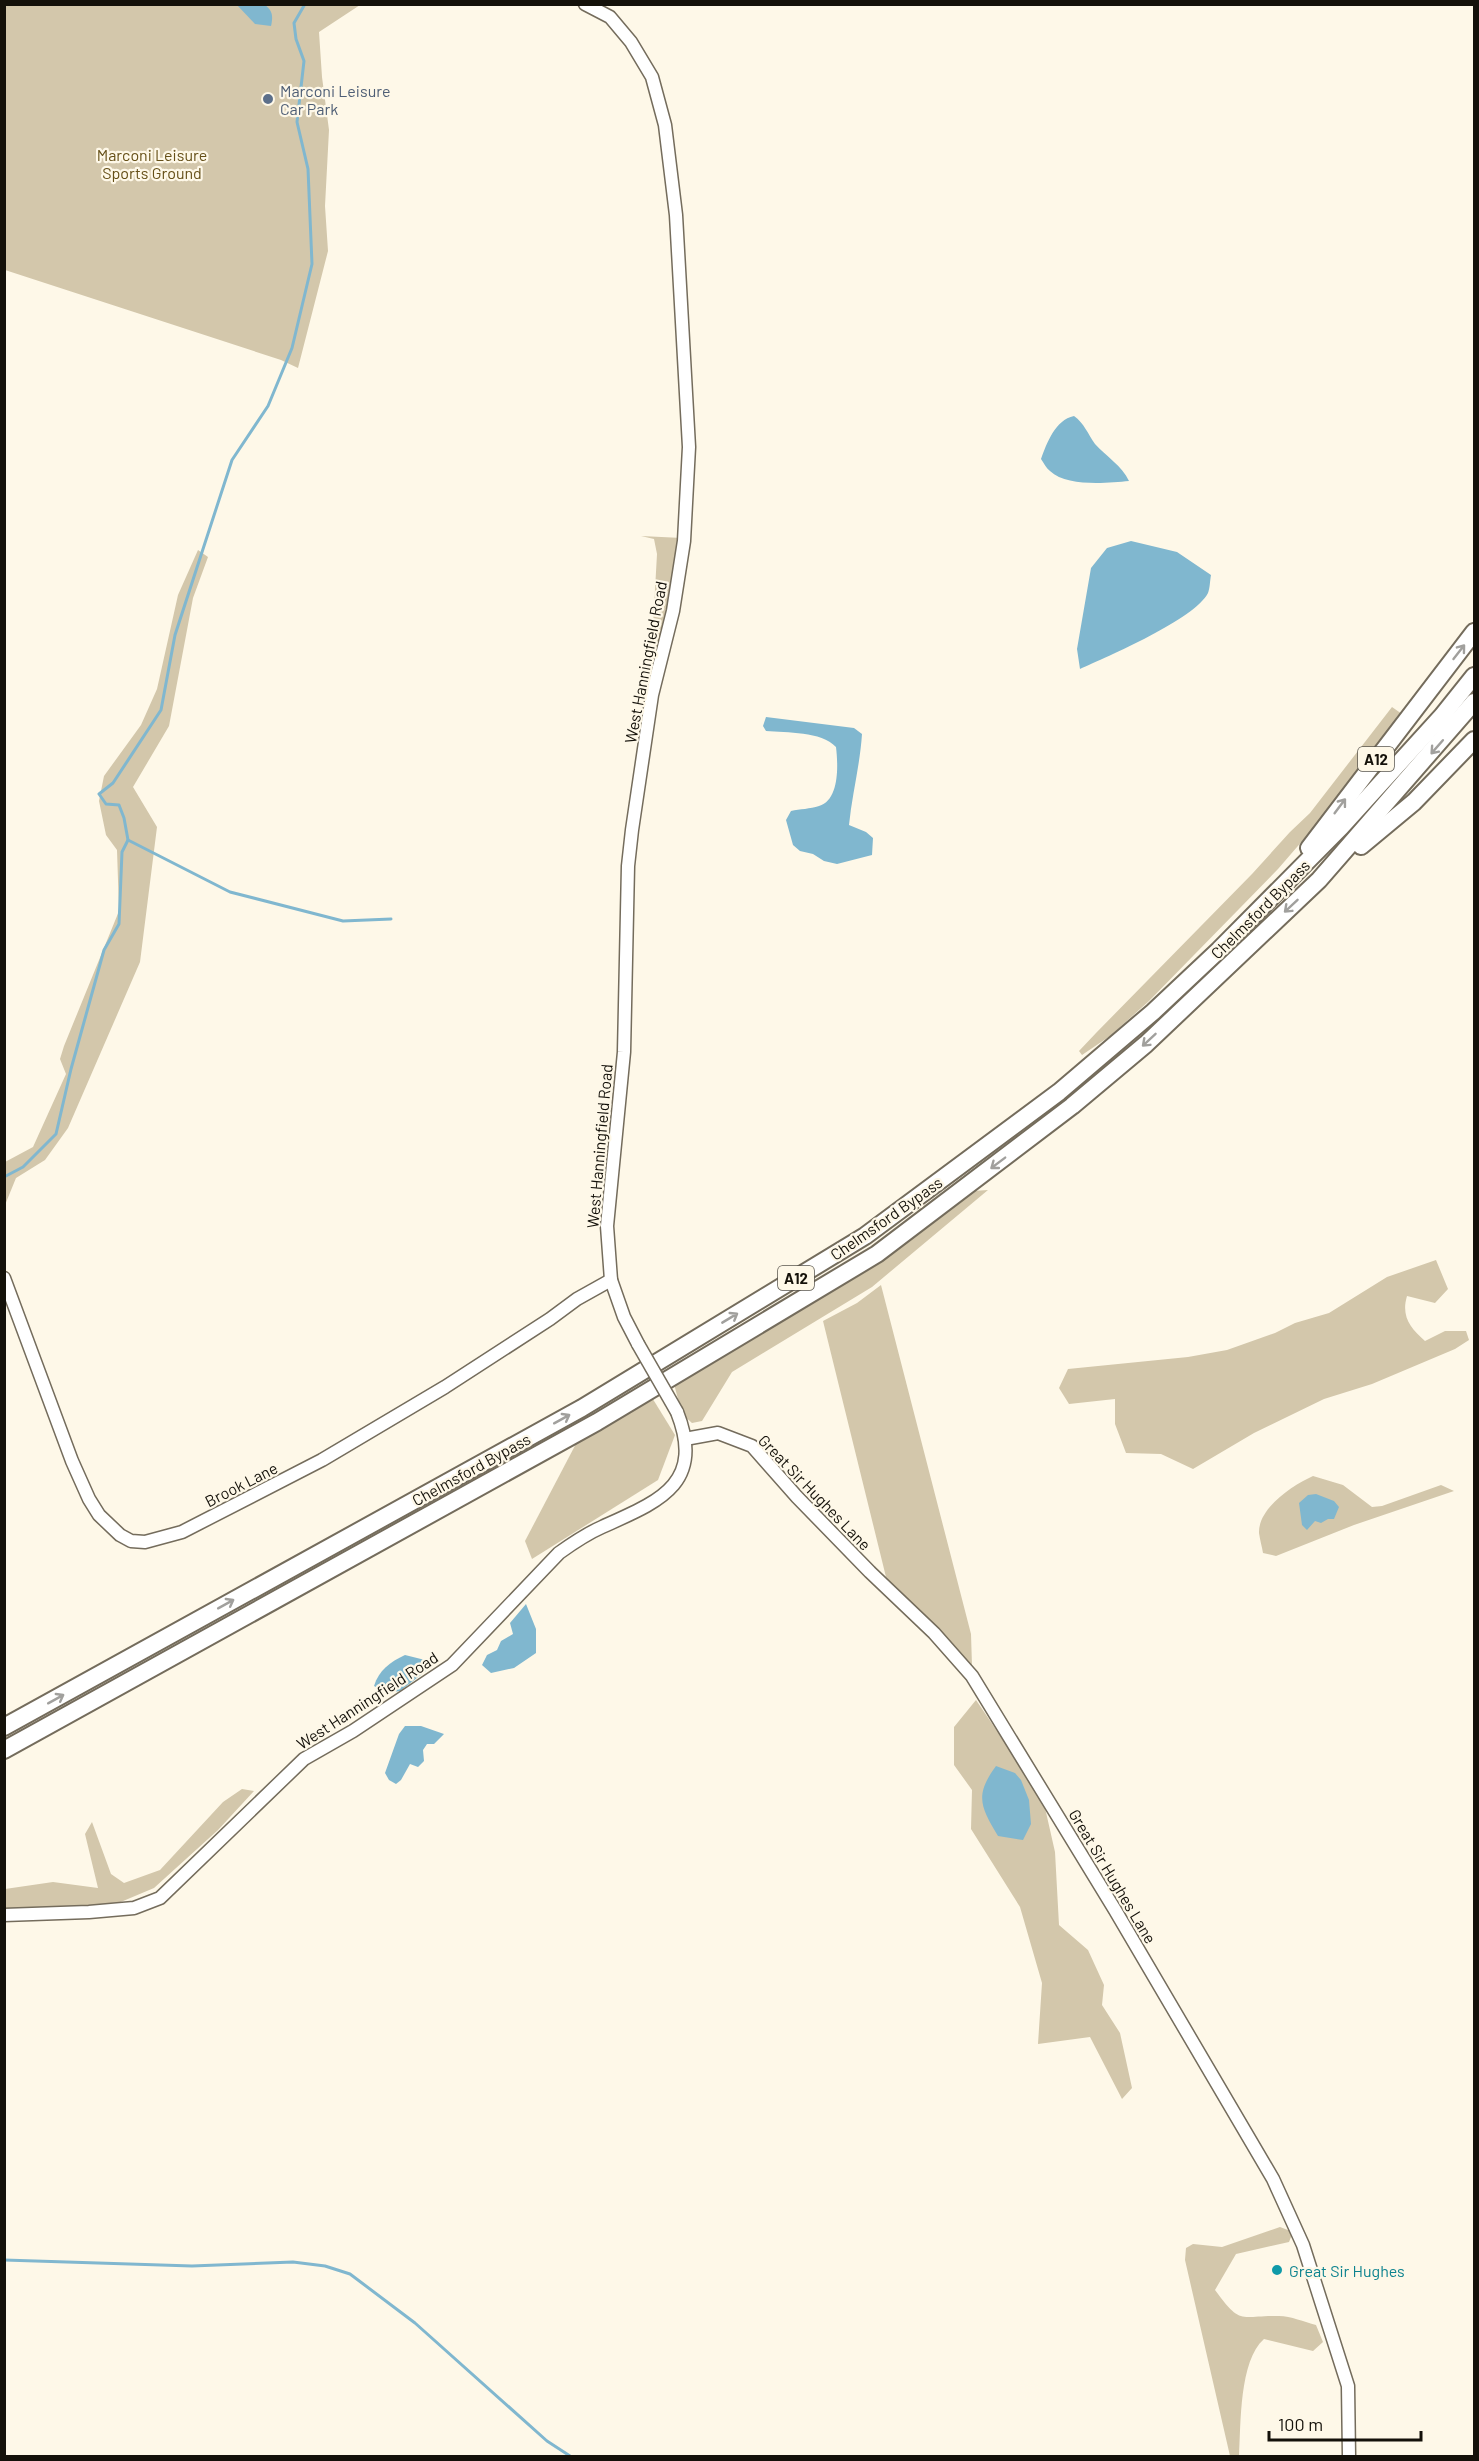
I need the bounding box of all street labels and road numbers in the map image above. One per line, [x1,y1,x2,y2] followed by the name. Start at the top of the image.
[620,579,670,745] street label: West Hanningfield Road
[1358,747,1394,771] road number: A12
[1207,856,1313,962] street label: Chelmsford Bypass
[582,1063,616,1229] street label: West Hanningfield Road
[826,1172,946,1264] street label: Chelmsford Bypass
[778,1266,814,1290] road number: A12
[409,1429,533,1509] street label: Chelmsford Bypass
[755,1430,875,1554] street label: Great Sir Hughes Lane
[202,1458,280,1510] street label: Brook Lane
[293,1647,441,1753] street label: West Hanningfield Road
[1065,1805,1161,1947] street label: Great Sir Hughes Lane

